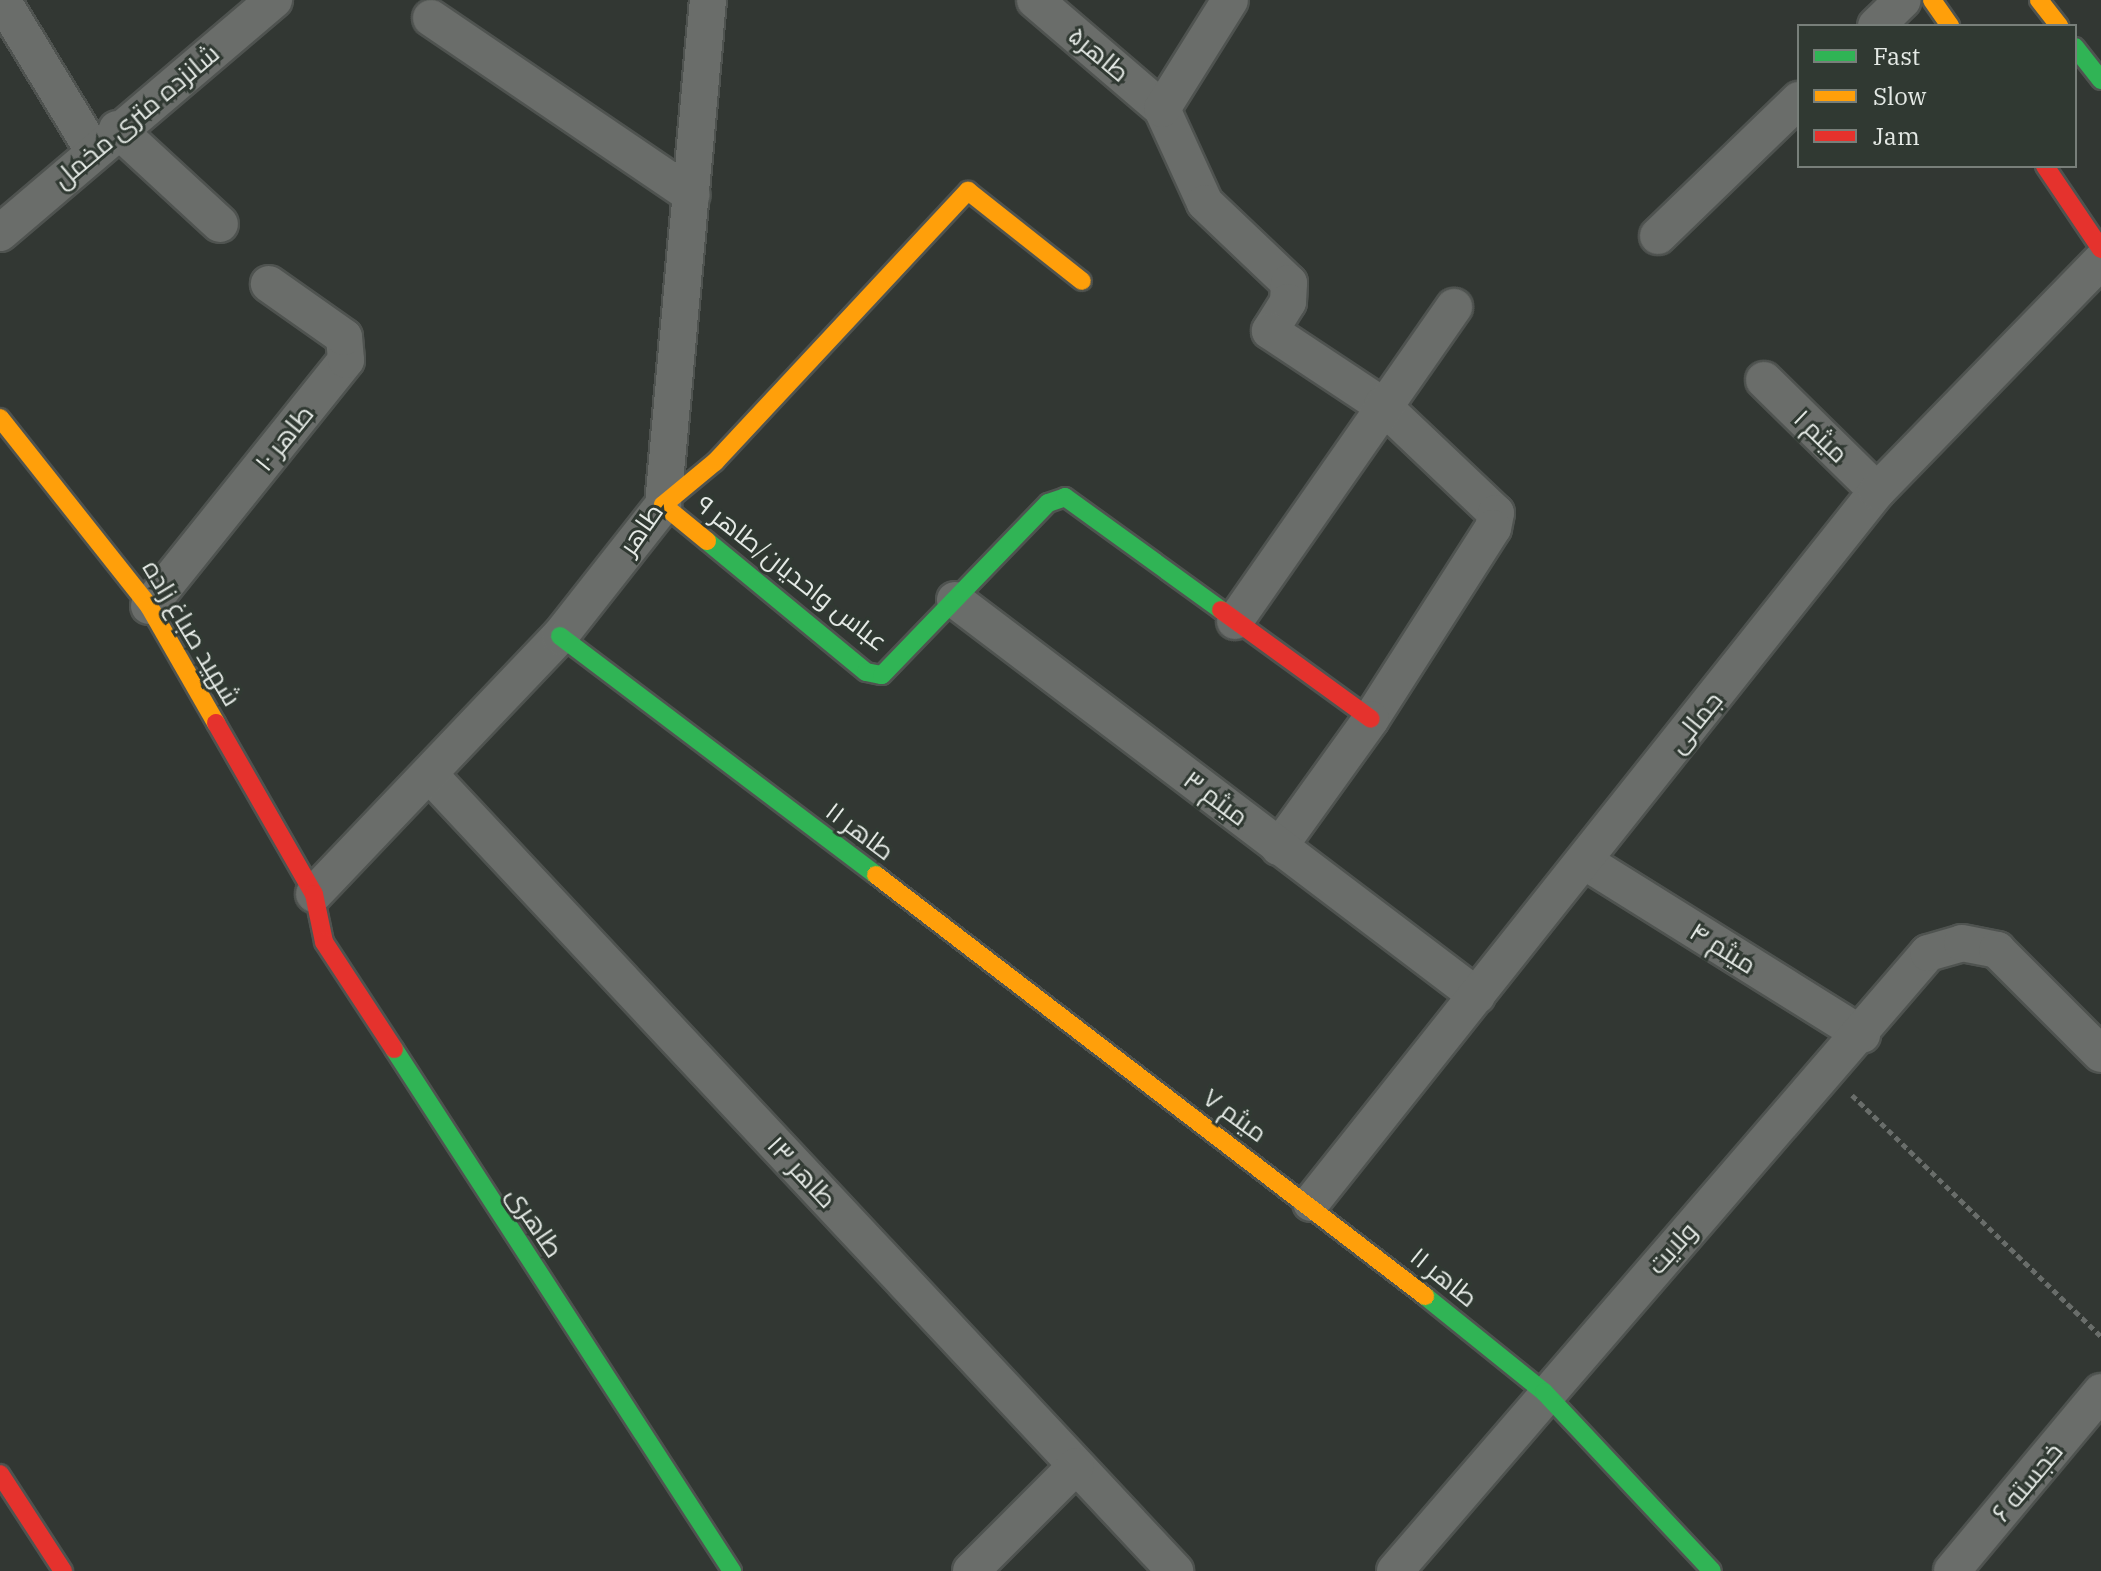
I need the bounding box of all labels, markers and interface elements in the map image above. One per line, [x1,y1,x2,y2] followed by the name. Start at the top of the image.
[1062,20,1136,88] street label: طاهر۵
[1797,24,2077,168] legend
[47,37,225,195] street label: شانزده متری مخمل
[1873,40,1920,72] text: Fast
[1873,80,1926,112] text: Slow
[1873,120,1920,152] text: Jam
[248,399,320,477] street label: طاهر ۱۰
[1787,403,1855,469] street label: میثم ۱
[690,489,894,657] street label: عباس واحدیان/طاهر ۹
[612,497,670,561] street label: طاهر
[136,554,248,712] street label: شهید صباغ زاده
[1661,685,1729,759] street label: جمالی
[1178,764,1254,832] street label: میثم ۳
[820,795,900,867] street label: طاهر ۱۱
[1684,916,1762,980] street label: میثم ۴
[1197,1081,1273,1149] street label: میثم ۷
[761,1130,843,1214] street label: طاهر ۱۳
[500,1181,570,1263] street label: طاهری
[1641,1216,1703,1280] street label: ولایت
[1404,1240,1484,1314] street label: طاهر ۱۱
[1985,1436,2069,1528] street label: خجسته ۶

